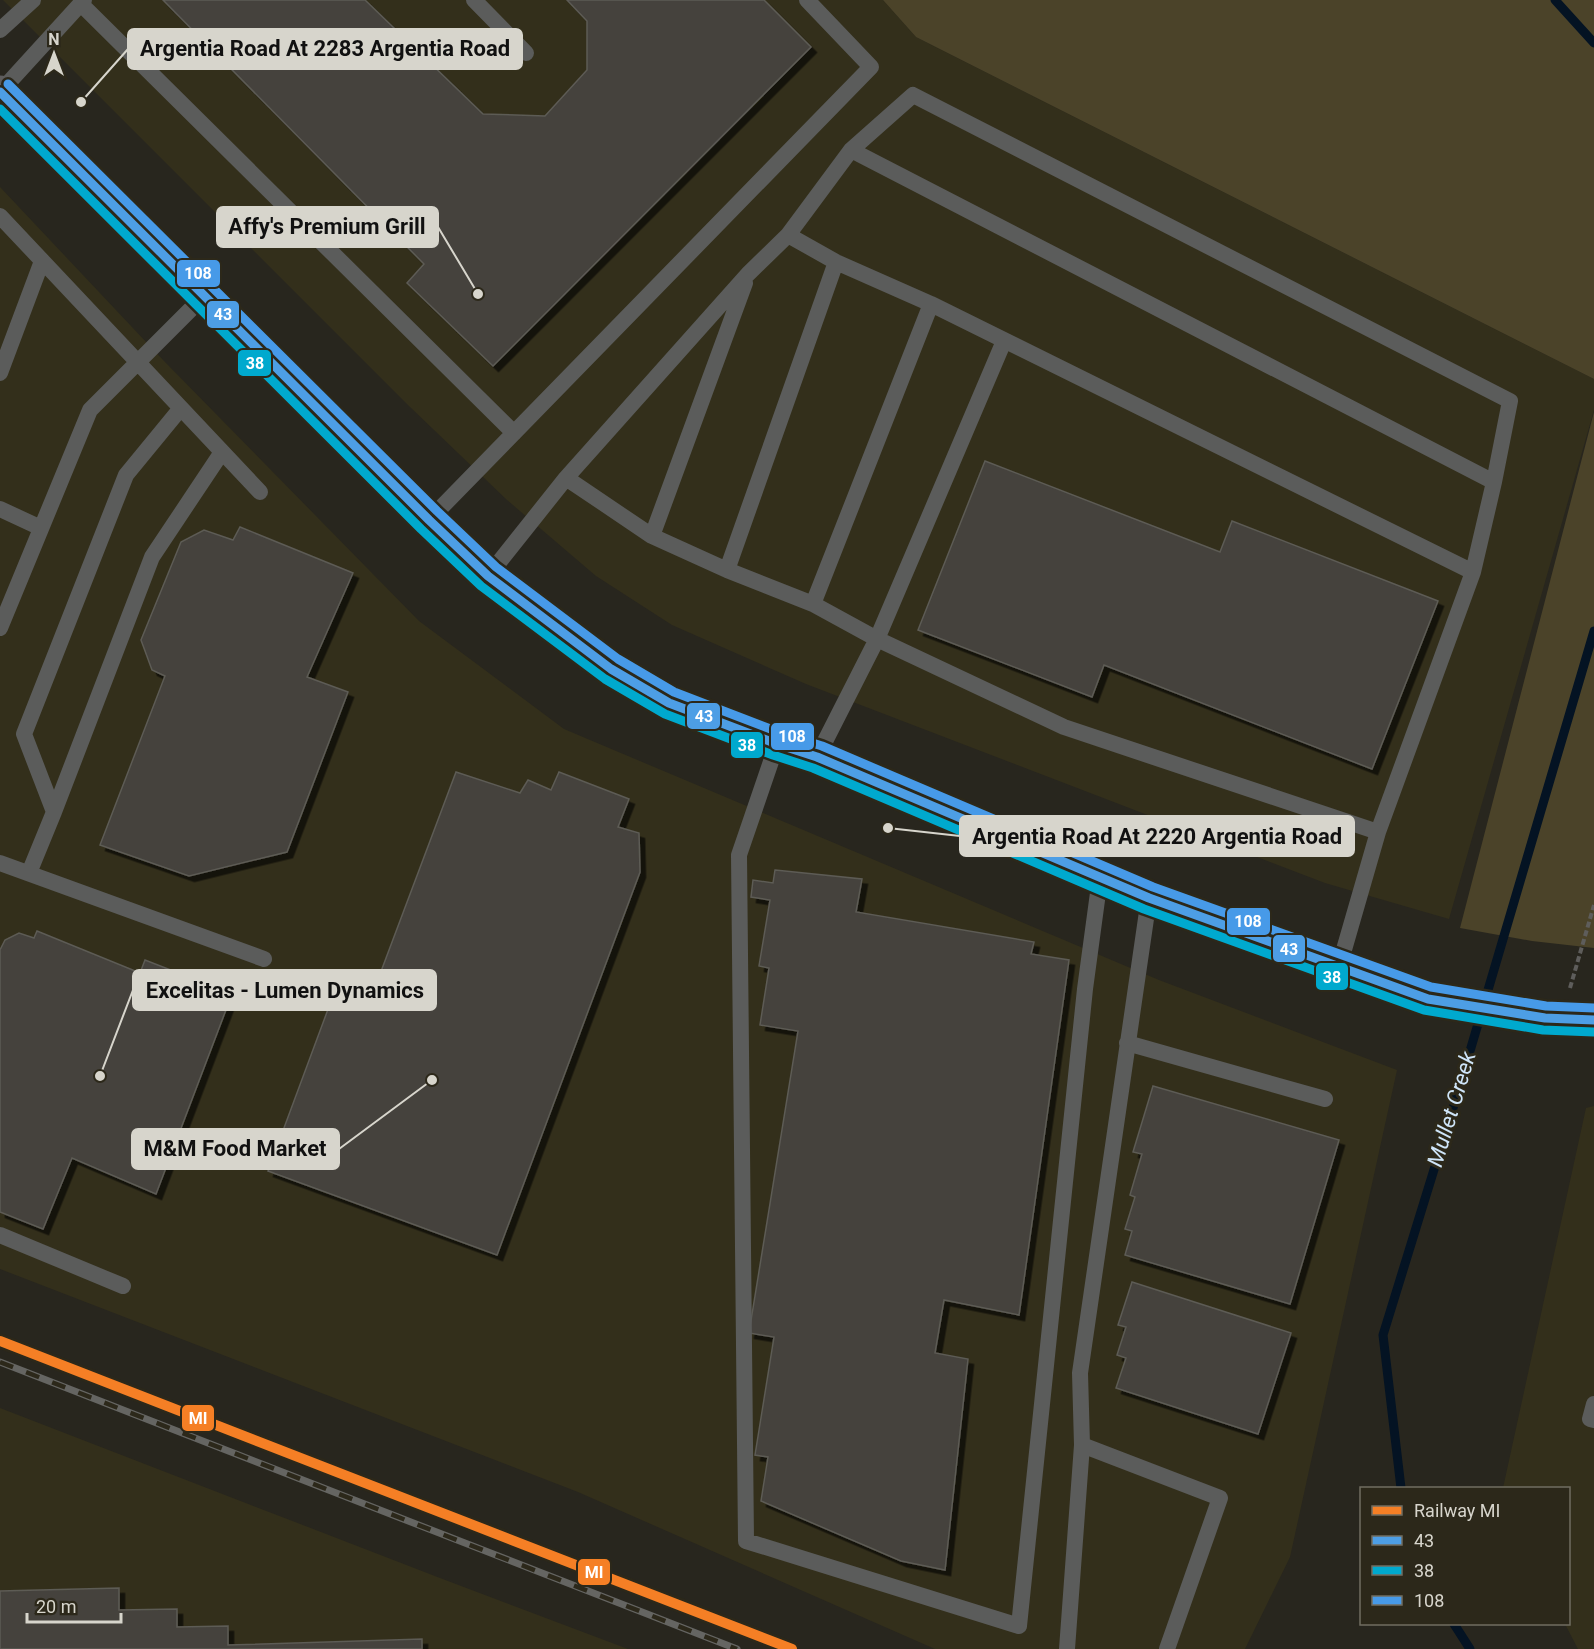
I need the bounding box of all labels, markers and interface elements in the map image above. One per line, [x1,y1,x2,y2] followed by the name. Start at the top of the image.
[24,24,84,84] north arrow
[128,29,522,69] callout: Argentia Road At 2283 Argentia Road
[48,30,60,49] text: N
[140,36,510,61] text: Argentia Road At 2283 Argentia Road
[217,207,438,247] callout: Affy's Premium Grill
[228,214,426,239] text: Affy's Premium Grill
[176,259,221,288] line badge: 108
[184,264,212,283] text: 108
[206,300,240,329] line badge: 43
[214,305,232,324] text: 43
[237,349,272,377] line badge: 38
[246,354,264,373] text: 38
[686,702,721,730] line badge: 43
[695,707,713,726] text: 43
[770,722,815,751] line badge: 108
[778,727,806,746] text: 108
[730,731,764,759] line badge: 38
[738,736,756,755] text: 38
[960,816,1354,856] callout: Argentia Road At 2220 Argentia Road
[972,824,1342,849] text: Argentia Road At 2220 Argentia Road
[1226,907,1271,936] line badge: 108
[1234,912,1262,931] text: 108
[1272,934,1306,963] line badge: 43
[1280,940,1298,959] text: 43
[1315,962,1349,991] line badge: 38
[1323,968,1341,987] text: 38
[133,970,436,1010] callout: Excelitas - Lumen Dynamics
[146,978,424,1003] text: Excelitas - Lumen Dynamics
[1422,1048,1481,1170] water label: Mullet Creek
[132,1129,339,1169] callout: M&M Food Market
[144,1136,327,1161] text: M&M Food Market
[181,1404,215,1432] line badge: MI
[189,1409,207,1428] text: MI
[1360,1487,1570,1625] legend
[1414,1500,1500,1521] text: Railway MI
[1414,1530,1434,1551] text: 43
[577,1558,611,1586] line badge: MI
[1414,1560,1434,1581] text: 38
[585,1563,603,1582] text: MI
[27,1586,122,1624] scale bar
[1414,1590,1444,1611] text: 108
[36,1596,76,1617] text: 20 m

